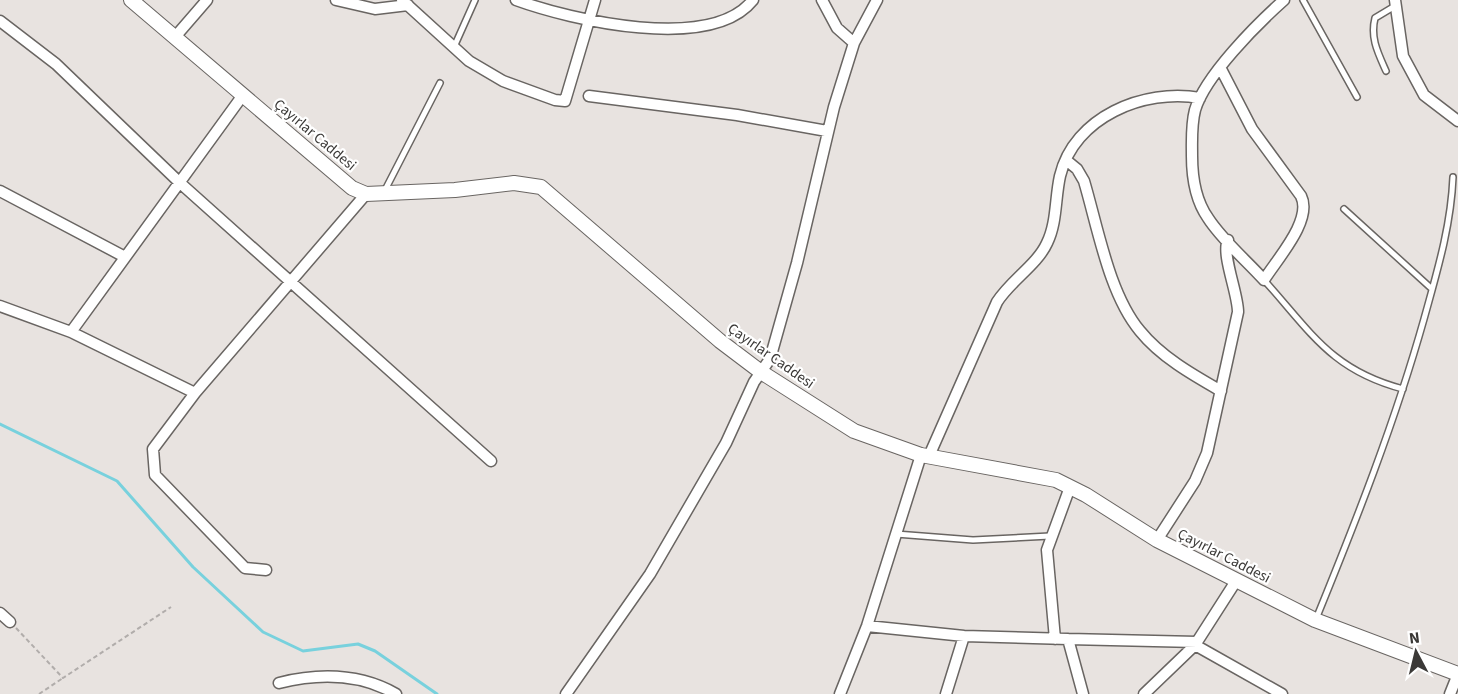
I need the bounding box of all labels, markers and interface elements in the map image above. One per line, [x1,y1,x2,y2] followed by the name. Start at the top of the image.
[269,94,361,176] street label: Çayırlar Caddesi
[723,318,819,394] street label: Çayırlar Caddesi
[1174,524,1274,588] street label: Çayırlar Caddesi
[1386,622,1446,682] north arrow
[1408,627,1421,650] text: N

